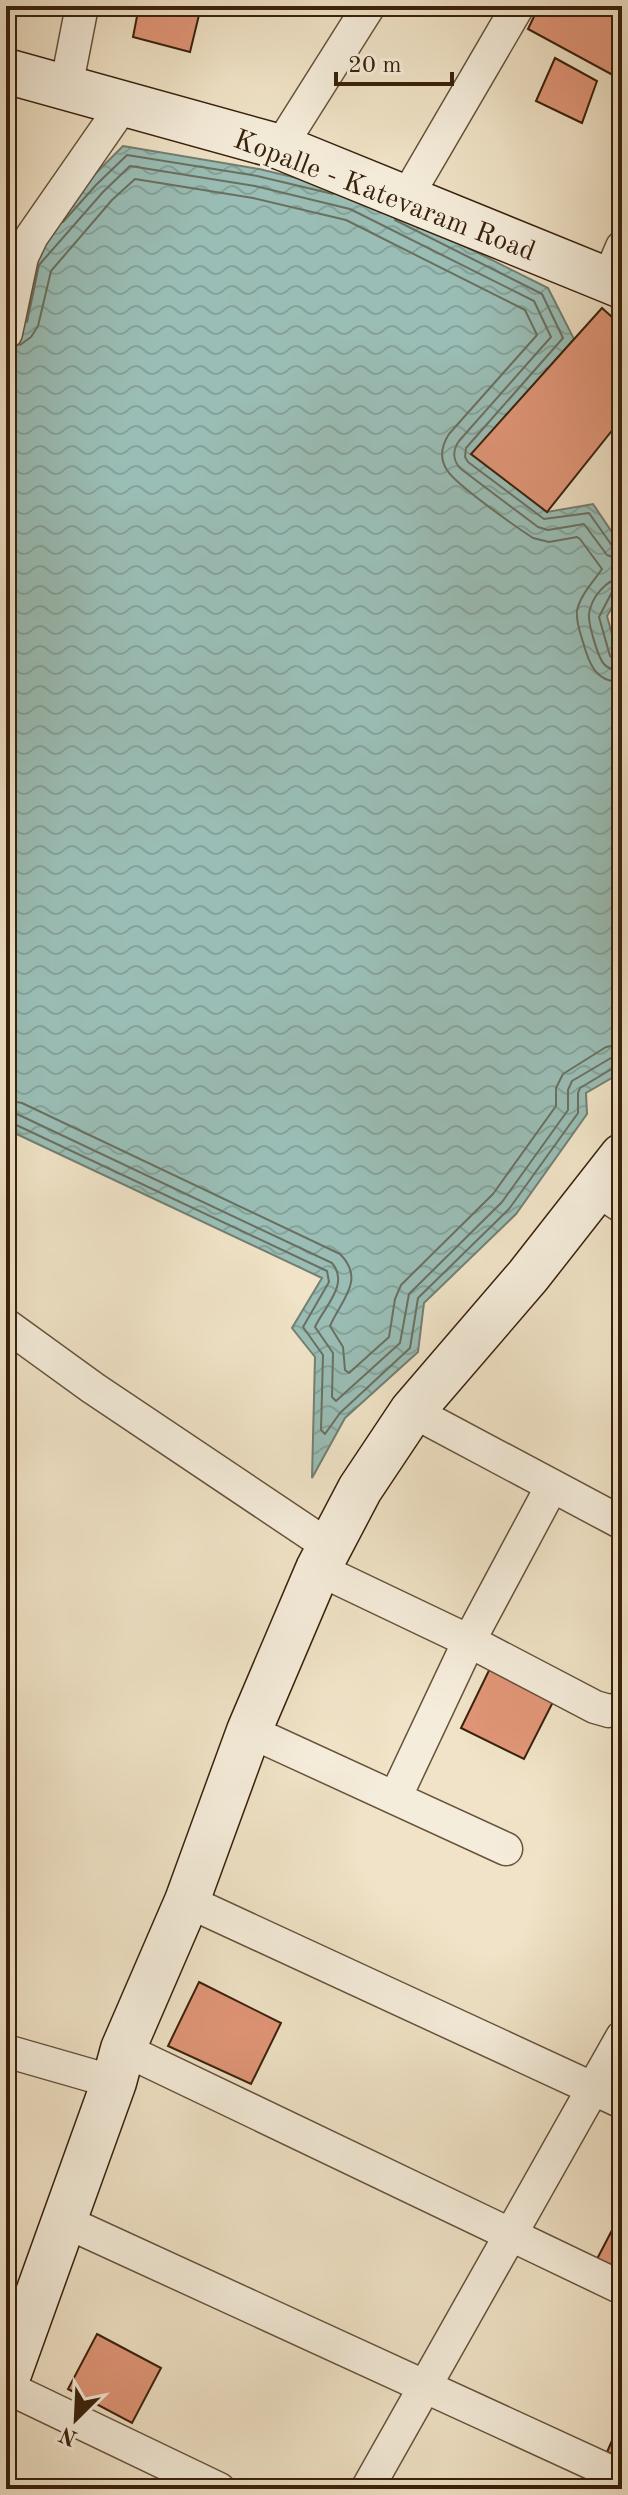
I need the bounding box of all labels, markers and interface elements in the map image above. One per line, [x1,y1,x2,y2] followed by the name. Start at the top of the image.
[336,36,452,86] scale bar
[348,54,402,78] text: 20 m
[229,126,539,267] street label: Kopalle - Katevaram Road
[36,2379,116,2459] north arrow
[56,2422,81,2449] text: N

